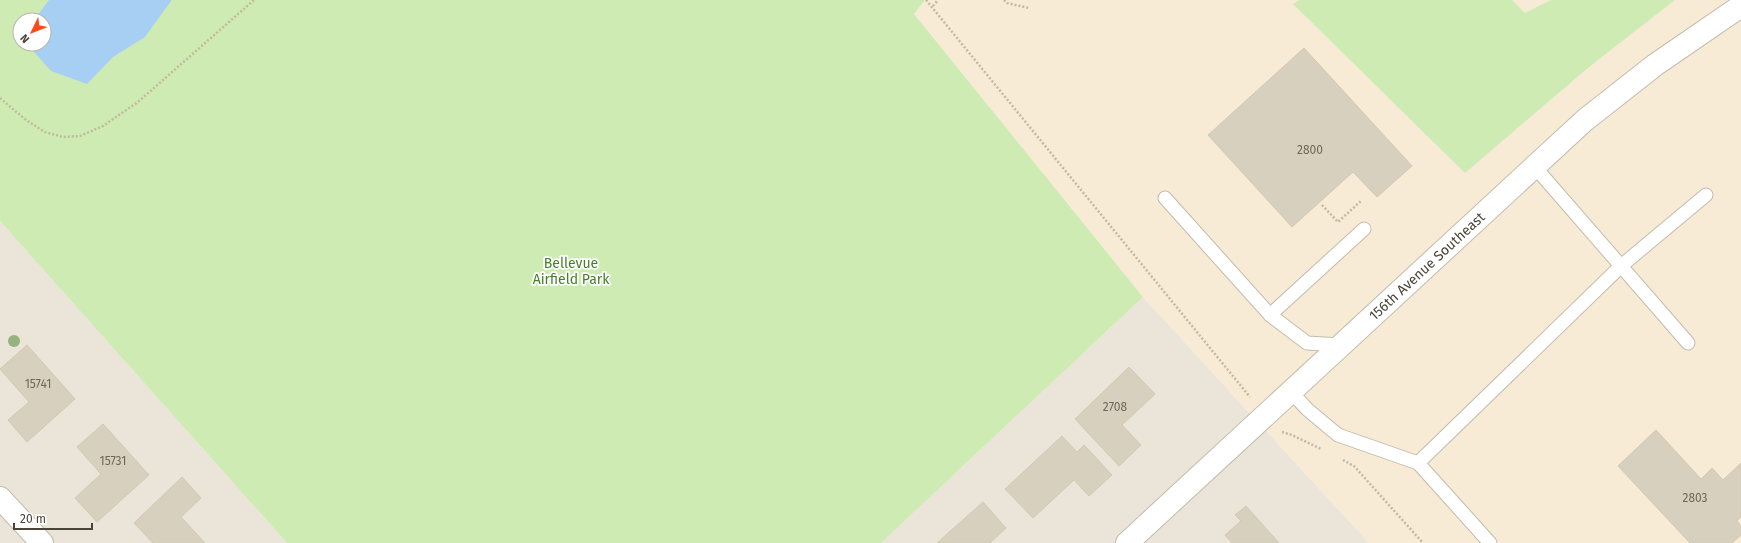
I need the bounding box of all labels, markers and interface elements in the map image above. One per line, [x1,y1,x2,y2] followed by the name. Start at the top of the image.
[12,12,52,52] north arrow
[18,31,32,46] text: N
[1297,143,1323,157] house number: 2800
[1366,208,1489,324] street label: 156th Avenue Southeast
[533,255,610,288] park label: Bellevue Airfield Park
[25,377,51,391] house number: 15741
[1103,400,1128,414] house number: 2708
[99,454,127,468] house number: 15731
[1682,491,1708,505] house number: 2803
[14,505,92,531] scale bar
[20,512,46,526] text: 20 m

